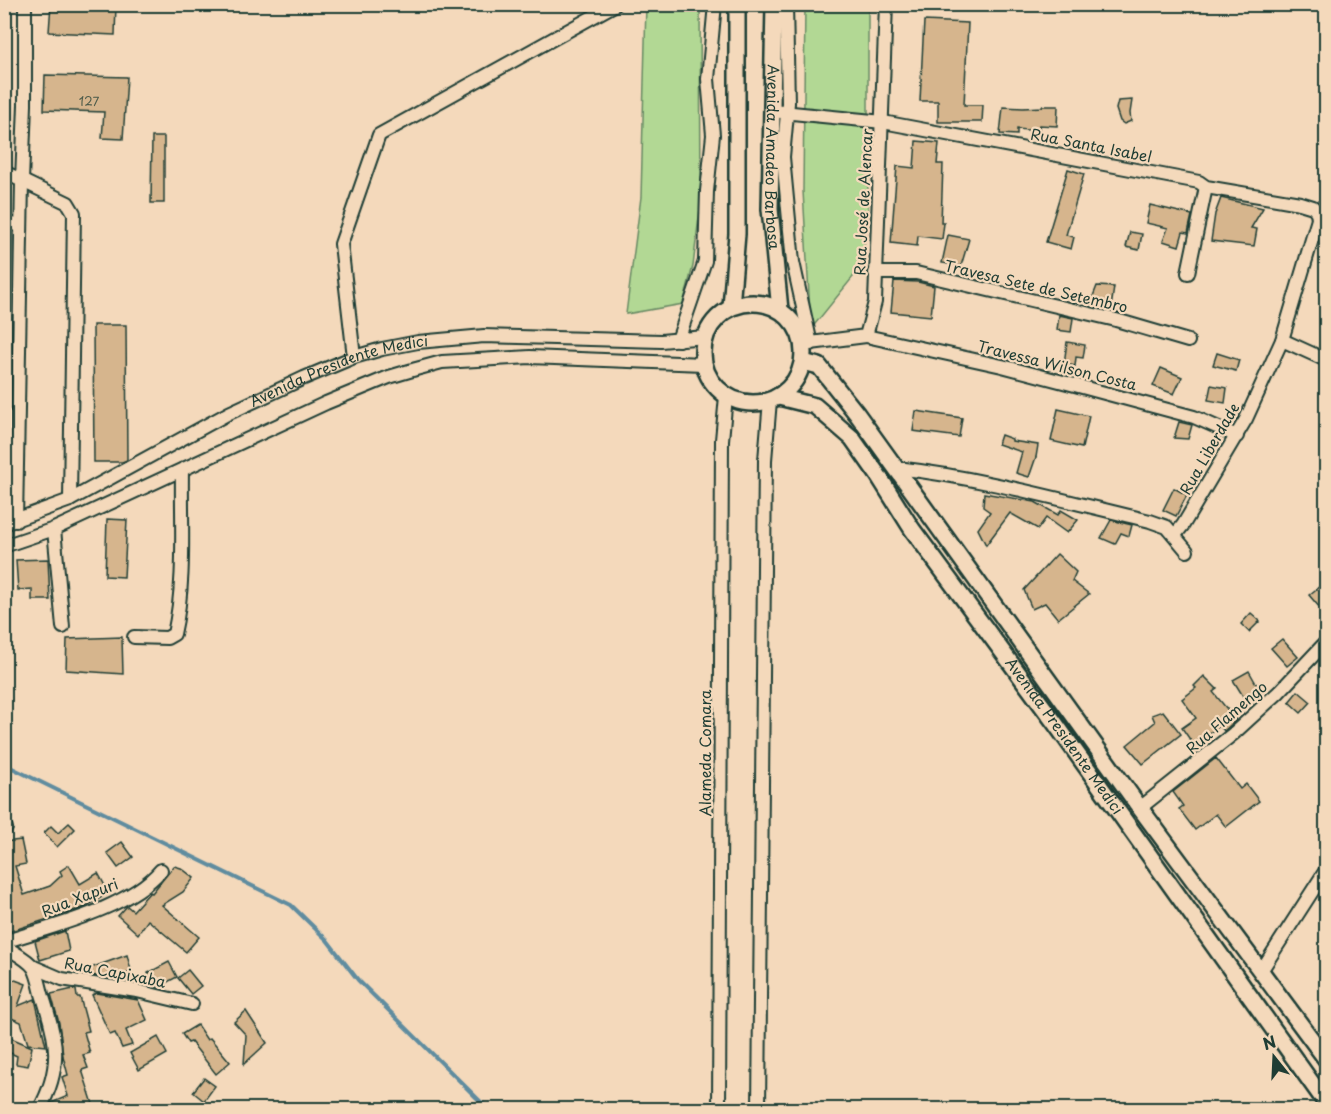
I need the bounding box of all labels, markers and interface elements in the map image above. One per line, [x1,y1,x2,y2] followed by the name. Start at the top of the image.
[760,64,787,251] street label: Avenida Amadeo Barbosa
[79,92,99,110] house number: 127
[1029,121,1154,168] street label: Rua Santa Isabel
[847,128,878,276] street label: Rua José de Alencar
[942,253,1130,318] street label: Travesa Sete de Setembro
[245,328,429,412] street label: Avenida Presidente Medici
[975,334,1140,396] street label: Travessa Wilson Costa
[1173,398,1244,498] street label: Rua Liberdade
[1000,652,1130,819] street label: Avenida Presidente Medici
[1180,675,1272,759] street label: Rua Flamengo
[693,689,716,817] street label: Alameda Comara
[38,871,121,922] street label: Rua Xapuri
[63,950,169,993] street label: Rua Capixaba
[1244,1027,1304,1087] north arrow
[1259,1028,1279,1055] text: N

